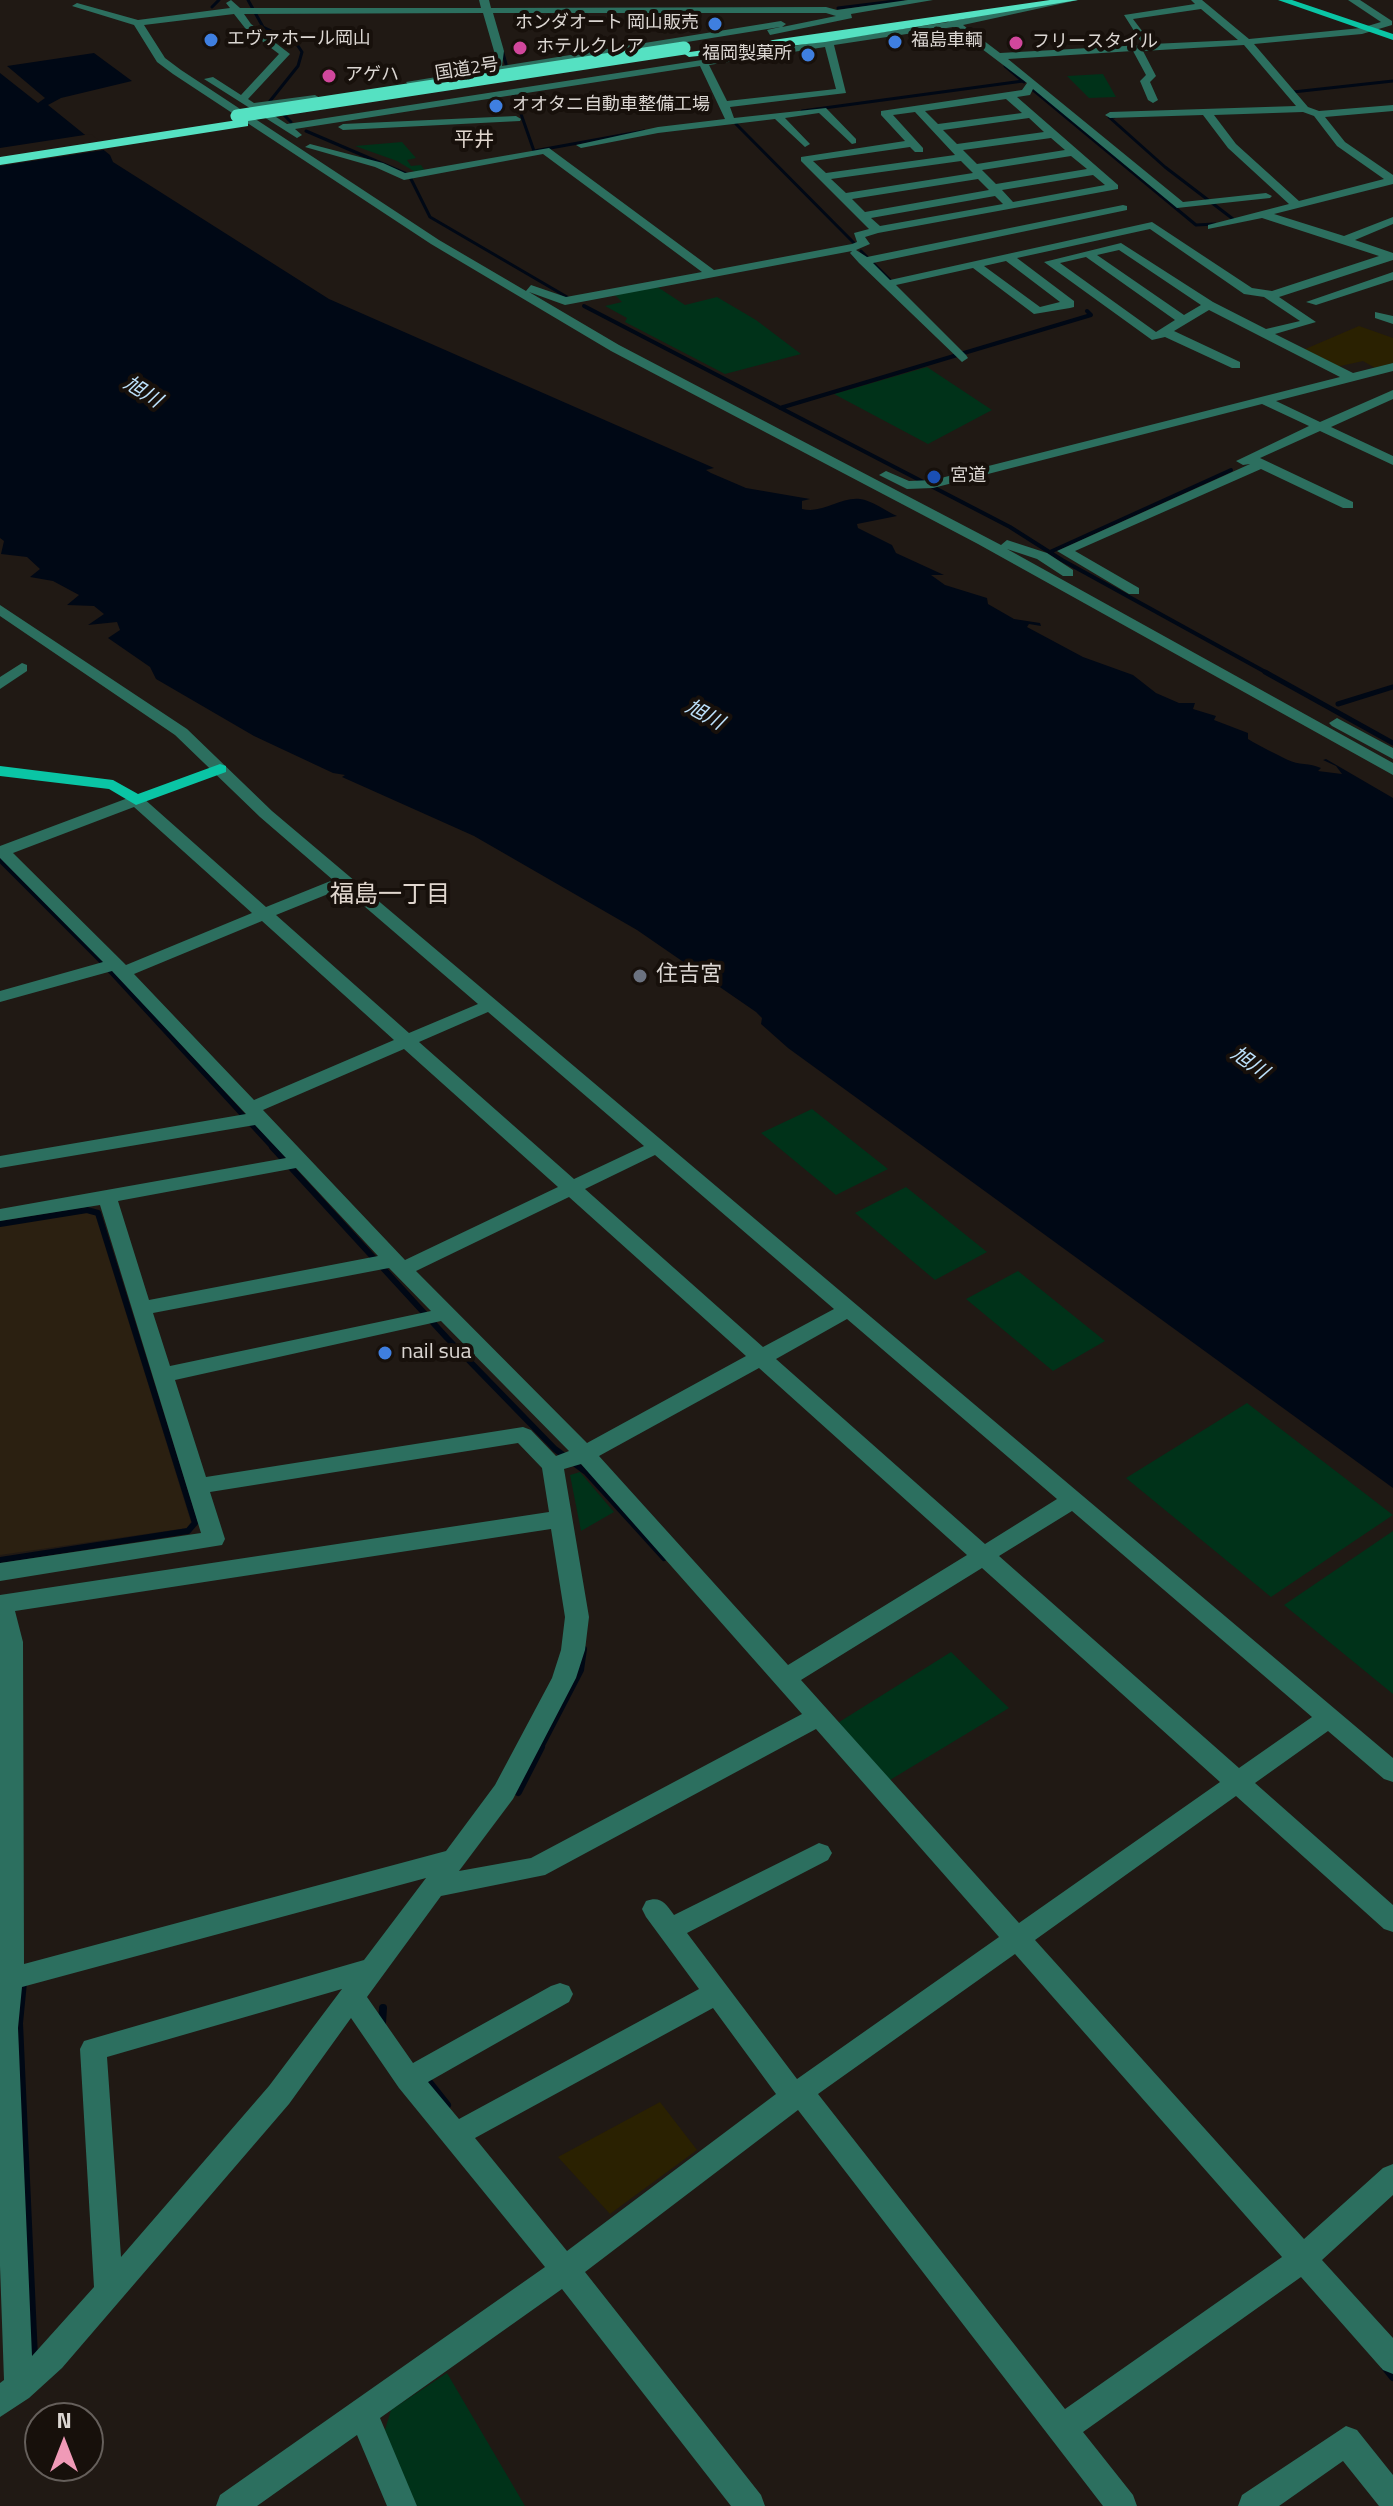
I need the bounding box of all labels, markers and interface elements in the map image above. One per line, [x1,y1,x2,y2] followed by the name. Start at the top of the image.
[515,13,699,35] place label: ホンダオート 岡山販売
[706,15,724,33] marker: ホンダオート 岡山販売
[227,29,371,51] place label: エヴァホール岡山
[202,31,220,49] marker: エヴァホール岡山
[911,31,983,53] place label: 福島車輌
[1032,32,1158,54] place label: フリースタイル
[886,33,904,51] marker: 福島車輌
[1007,34,1025,52] marker: フリースタイル
[536,37,644,59] place label: ホテルクレア
[511,39,529,57] marker: ホテルクレア
[702,44,792,66] place label: 福岡製菓所
[799,46,817,64] marker: 福岡製菓所
[434,54,500,86] street label: 国道2号
[345,65,399,87] place label: アゲハ
[320,67,338,85] marker: アゲハ
[512,95,710,117] place label: オオタニ自動車整備工場
[487,97,505,115] marker: オオタニ自動車整備工場
[454,129,494,153] district label: 平井
[119,372,165,414] water label: 旭川
[950,466,986,488] place label: 宮道
[925,468,943,486] marker: 宮道
[681,696,727,736] water label: 旭川
[330,882,450,910] district label: 福島一丁目
[656,963,722,989] place label: 住吉宮
[631,967,649,985] marker: 住吉宮
[1226,1043,1272,1085] water label: 旭川
[401,1340,472,1366] place label: nail sua
[376,1344,394,1362] marker: nail sua
[24,2402,104,2482] north arrow
[56,2403,72,2437] text: N

